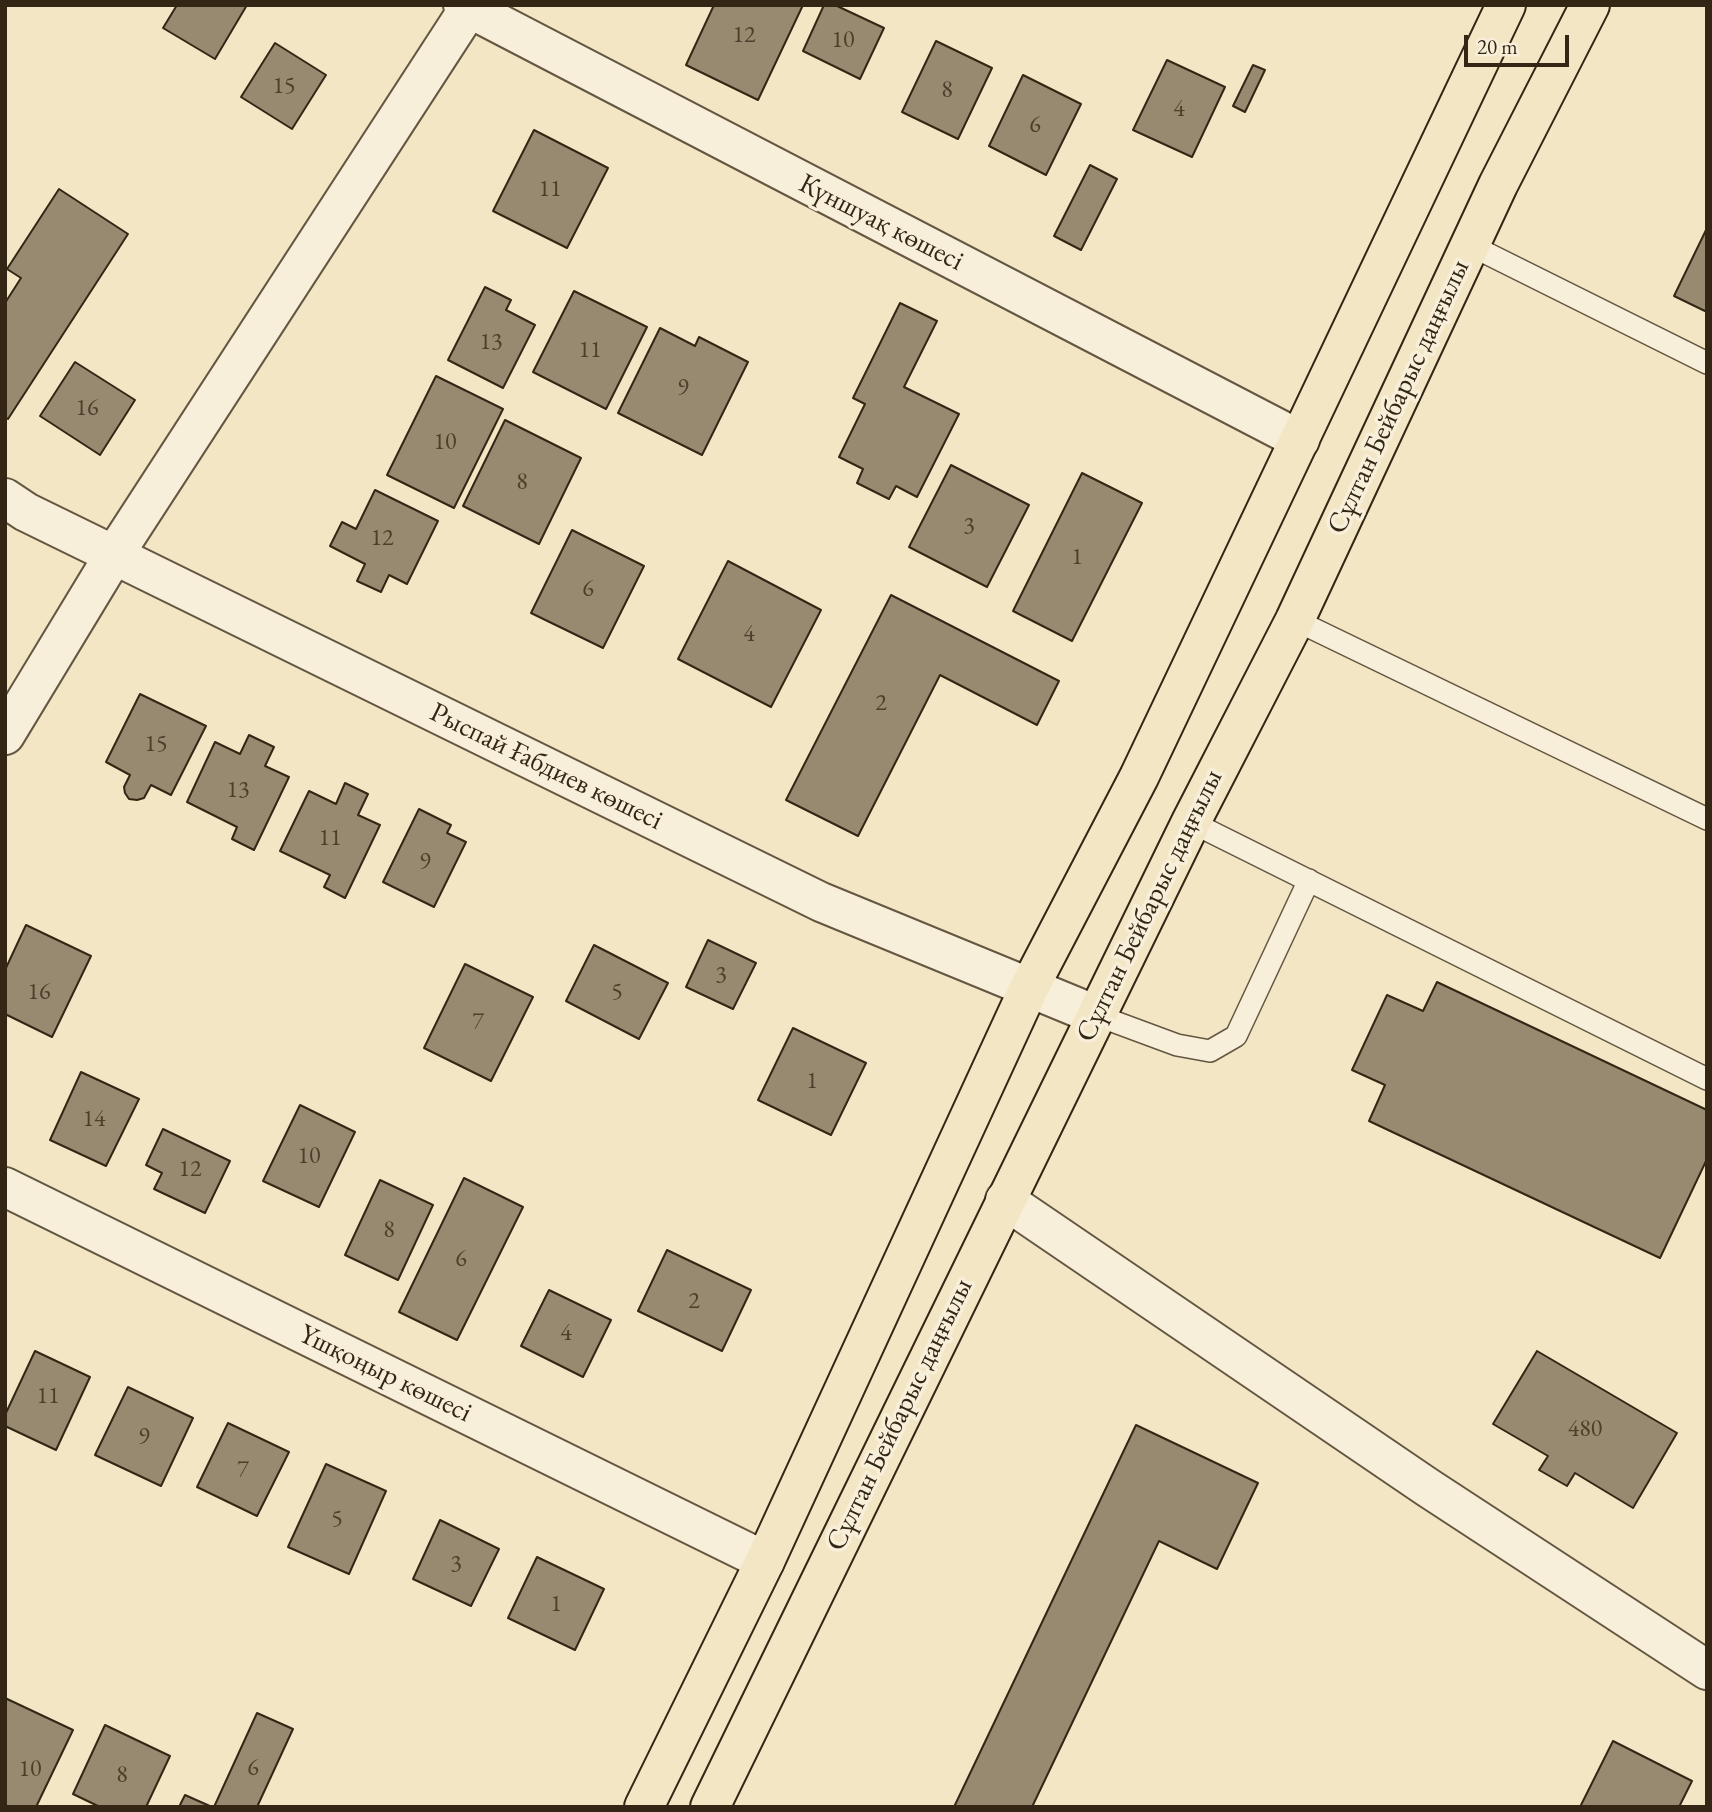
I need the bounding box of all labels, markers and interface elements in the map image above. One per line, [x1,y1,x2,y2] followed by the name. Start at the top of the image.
[732,21,756,49] house number: 12
[1467,21,1572,65] scale bar
[831,26,855,54] house number: 10
[1477,33,1518,60] text: 20 m
[272,72,296,100] house number: 15
[941,76,953,104] house number: 8
[1173,95,1185,123] house number: 4
[1029,111,1041,139] house number: 6
[793,167,969,279] street label: Күншуақ көшесі
[538,175,562,203] house number: 11
[1321,255,1477,539] street label: Сұлтан Бейбарыс даңғылы
[479,328,503,356] house number: 13
[578,336,602,364] house number: 11
[677,374,689,402] house number: 9
[75,394,99,422] house number: 16
[433,428,457,456] house number: 10
[516,468,528,496] house number: 8
[963,512,975,540] house number: 3
[370,524,394,552] house number: 12
[1071,543,1083,571] house number: 1
[582,575,594,603] house number: 6
[743,620,755,648] house number: 4
[875,689,887,717] house number: 2
[424,696,668,838] street label: Рыспай Ғабдиев көшесі
[144,730,168,758] house number: 15
[1069,764,1231,1048] street label: Сұлтан Бейбарыс даңғылы
[226,776,250,804] house number: 13
[318,824,342,852] house number: 11
[419,848,431,876] house number: 9
[715,961,727,989] house number: 3
[27,978,51,1006] house number: 16
[611,978,623,1006] house number: 5
[472,1008,484,1036] house number: 7
[806,1067,818,1095] house number: 1
[82,1105,106,1133] house number: 14
[297,1142,321,1170] house number: 10
[178,1155,202,1183] house number: 12
[383,1216,395,1244] house number: 8
[455,1245,467,1273] house number: 6
[819,1273,981,1557] street label: Сұлтан Бейбарыс даңғылы
[688,1287,700,1315] house number: 2
[293,1318,477,1430] street label: Үшқоңыр көшесі
[560,1319,572,1347] house number: 4
[36,1382,60,1410] house number: 11
[1568,1415,1602,1443] house number: 480
[138,1423,150,1451] house number: 9
[237,1456,249,1484] house number: 7
[331,1505,343,1533] house number: 5
[450,1550,462,1578] house number: 3
[550,1590,562,1618] house number: 1
[247,1754,259,1782] house number: 6
[18,1755,42,1783] house number: 10
[116,1761,128,1789] house number: 8

